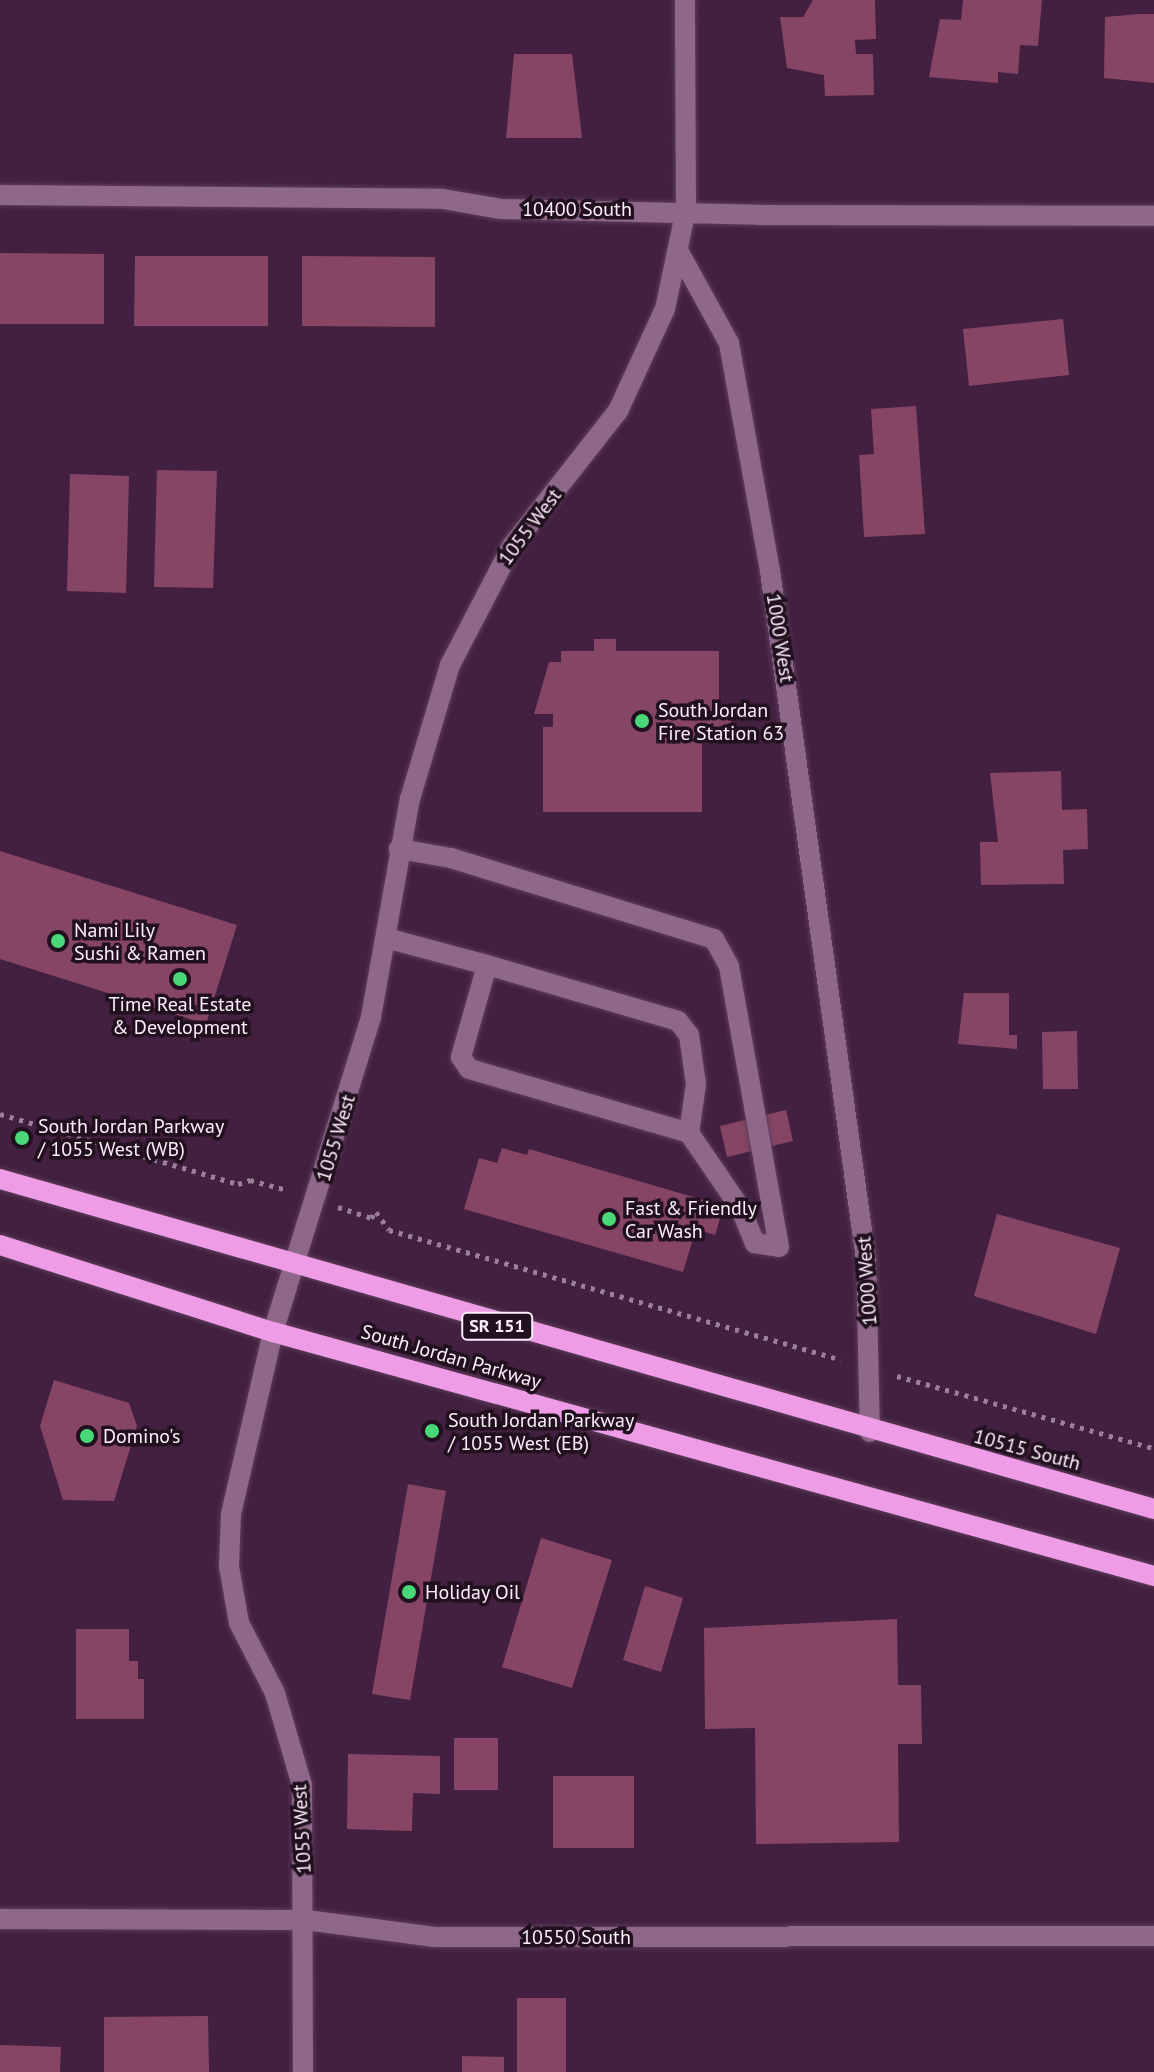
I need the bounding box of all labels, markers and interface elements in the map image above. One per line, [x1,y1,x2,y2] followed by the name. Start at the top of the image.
[522,197,632,221] street label: 10400 South
[493,484,567,570] street label: 1055 West
[761,592,799,684] street label: 1000 West
[658,698,784,745] place label: South Jordan Fire Station 63
[633,712,651,730] marker: South Jordan Fire Station 63
[74,918,206,965] place label: Nami Lily Sushi & Ramen
[49,932,67,950] marker: Nami Lily Sushi & Ramen
[171,970,189,988] marker: Time Real Estate & Development
[109,992,251,1039] place label: Time Real Estate & Development
[311,1091,361,1185] street label: 1055 West
[38,1114,224,1161] place label: South Jordan Parkway / 1055 West (WB)
[13,1129,31,1147] marker: South Jordan Parkway / 1055 West (WB)
[625,1196,757,1243] place label: Fast & Friendly Car Wash
[600,1210,618,1228] marker: Fast & Friendly Car Wash
[852,1235,882,1327] street label: 1000 West
[461,1312,533,1340] road number: SR 151
[358,1320,544,1394] street label: South Jordan Parkway
[448,1408,634,1455] place label: South Jordan Parkway / 1055 West (EB)
[423,1422,441,1440] marker: South Jordan Parkway / 1055 West (EB)
[103,1424,181,1448] place label: Domino's
[971,1424,1083,1476] street label: 10515 South
[78,1427,96,1445] marker: Domino's
[425,1580,521,1604] place label: Holiday Oil
[400,1583,418,1601] marker: Holiday Oil
[288,1783,316,1875] street label: 1055 West
[521,1925,631,1949] street label: 10550 South

